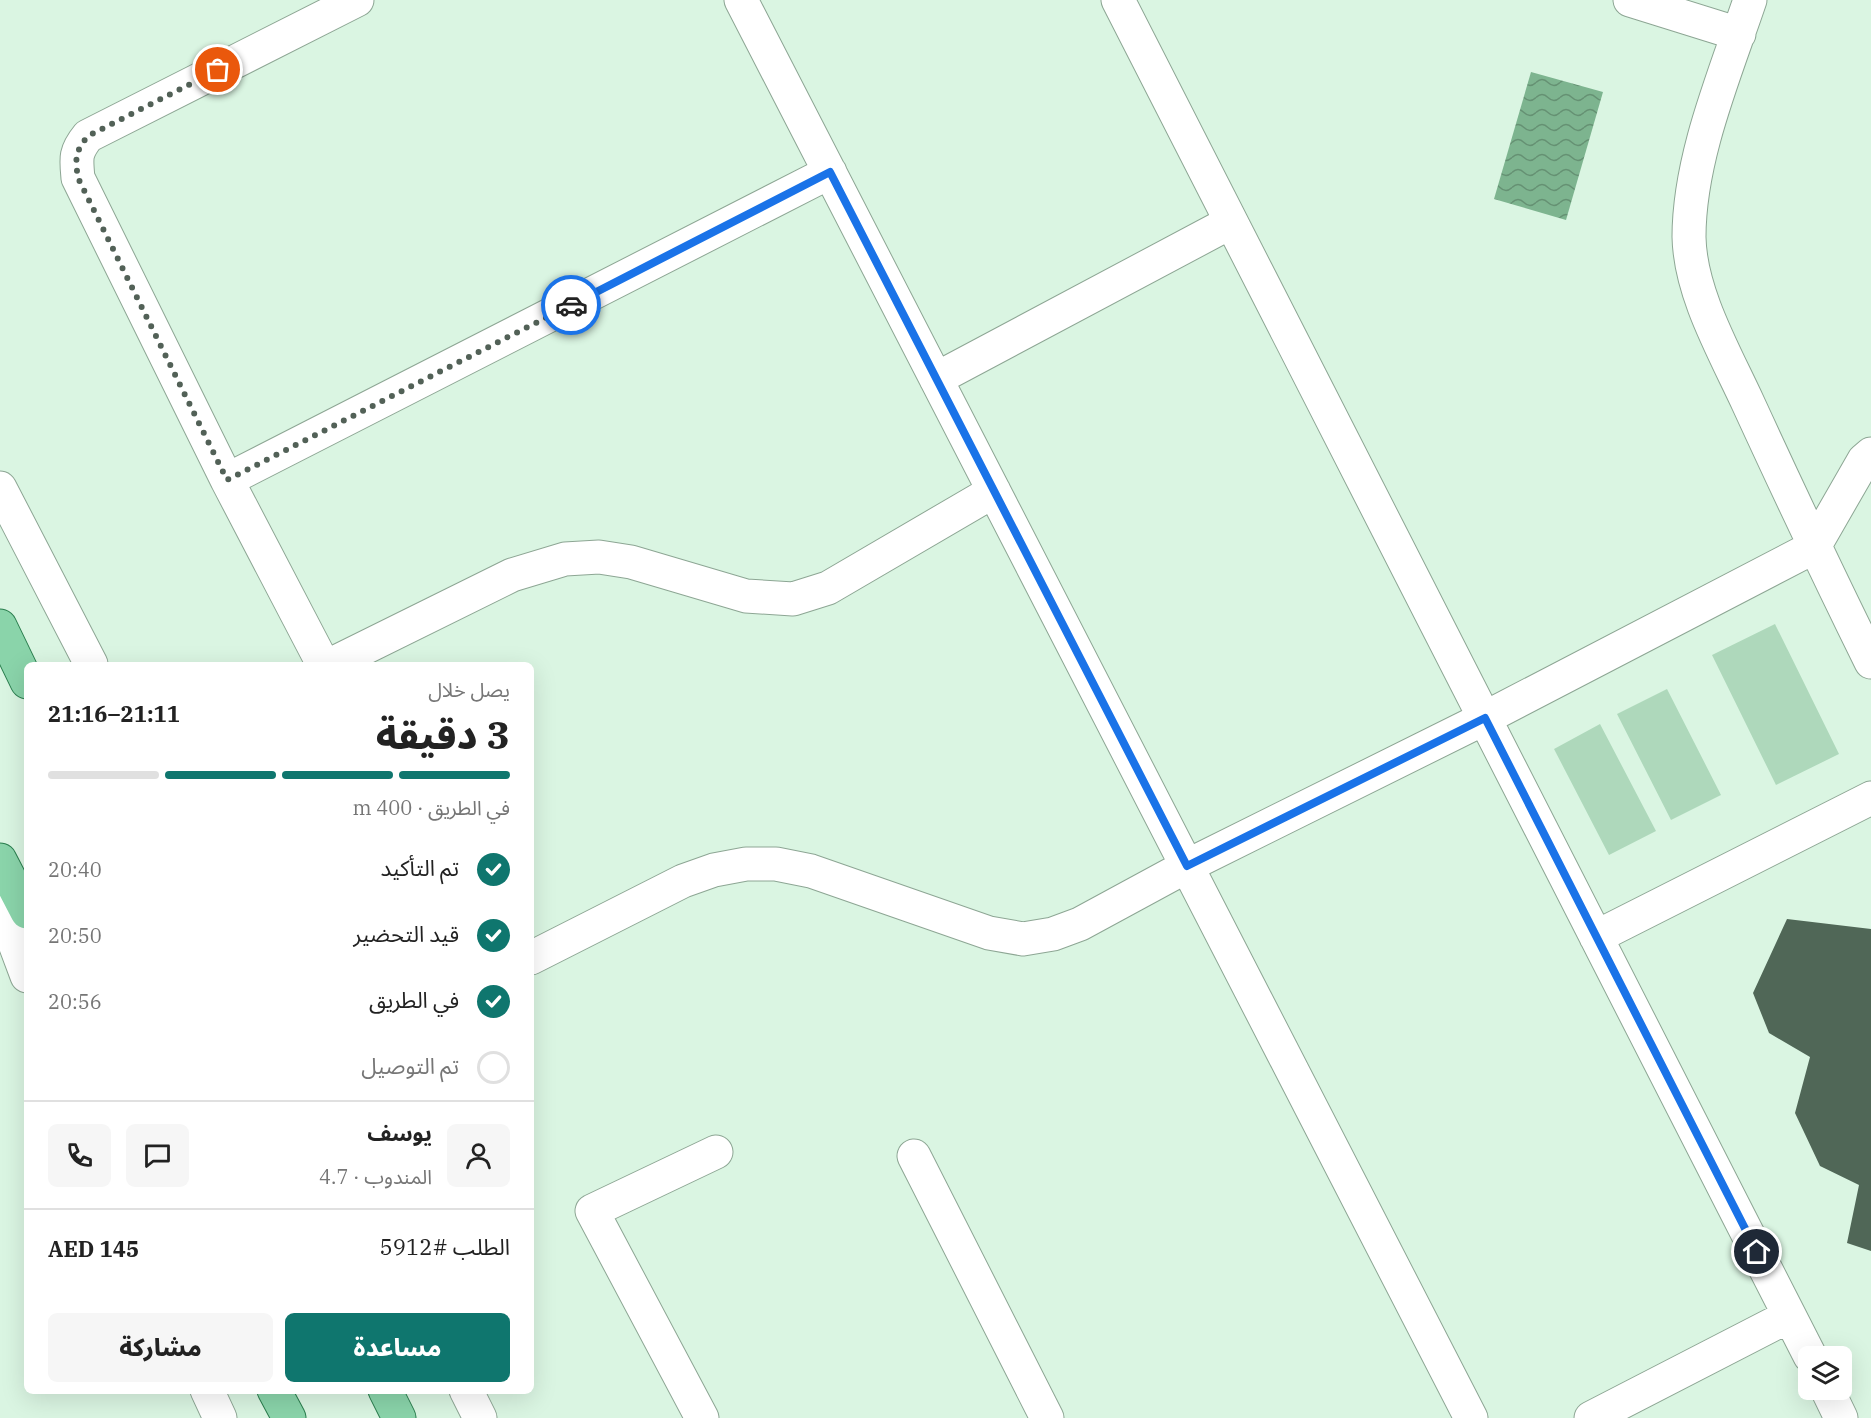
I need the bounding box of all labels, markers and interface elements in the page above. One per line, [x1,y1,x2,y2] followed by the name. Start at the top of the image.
[192,44,243,95] pin
[201,53,234,86] icon: bag
[541,275,601,335] courier
[555,289,588,322] icon: car
[428,676,510,703] text: يصل خلال
[48,699,180,728] text: 21:11–21:16
[376,709,510,760] text: 3 دقيقة
[353,794,510,821] text: في الطريق · 400 m
[380,853,459,882] text: تم التأكيد
[477,853,510,886] icon: check
[48,856,102,883] text: 20:40
[353,919,459,948] text: قيد التحضير
[477,919,510,952] icon: check
[48,922,102,949] text: 20:50
[369,985,459,1014] text: في الطريق
[477,985,510,1018] icon: check
[48,988,102,1015] text: 20:56
[361,1051,459,1080] text: تم التوصيل
[367,1118,432,1147] text: يوسف
[48,1124,111,1187] button: phone
[126,1124,189,1187] button: chat
[447,1124,510,1187] button: person
[319,1163,432,1190] text: المندوب · 4.7
[1731,1226,1782,1277] pin
[380,1232,510,1261] text: الطلب #5912
[48,1234,139,1263] text: AED 145
[1740,1235,1773,1268] icon: home
[48,1313,273,1382] button: مشاركة
[285,1313,510,1382] button: مساعدة
[1798,1346,1852,1400] map controls
[1798,1346,1852,1400] button: layers

